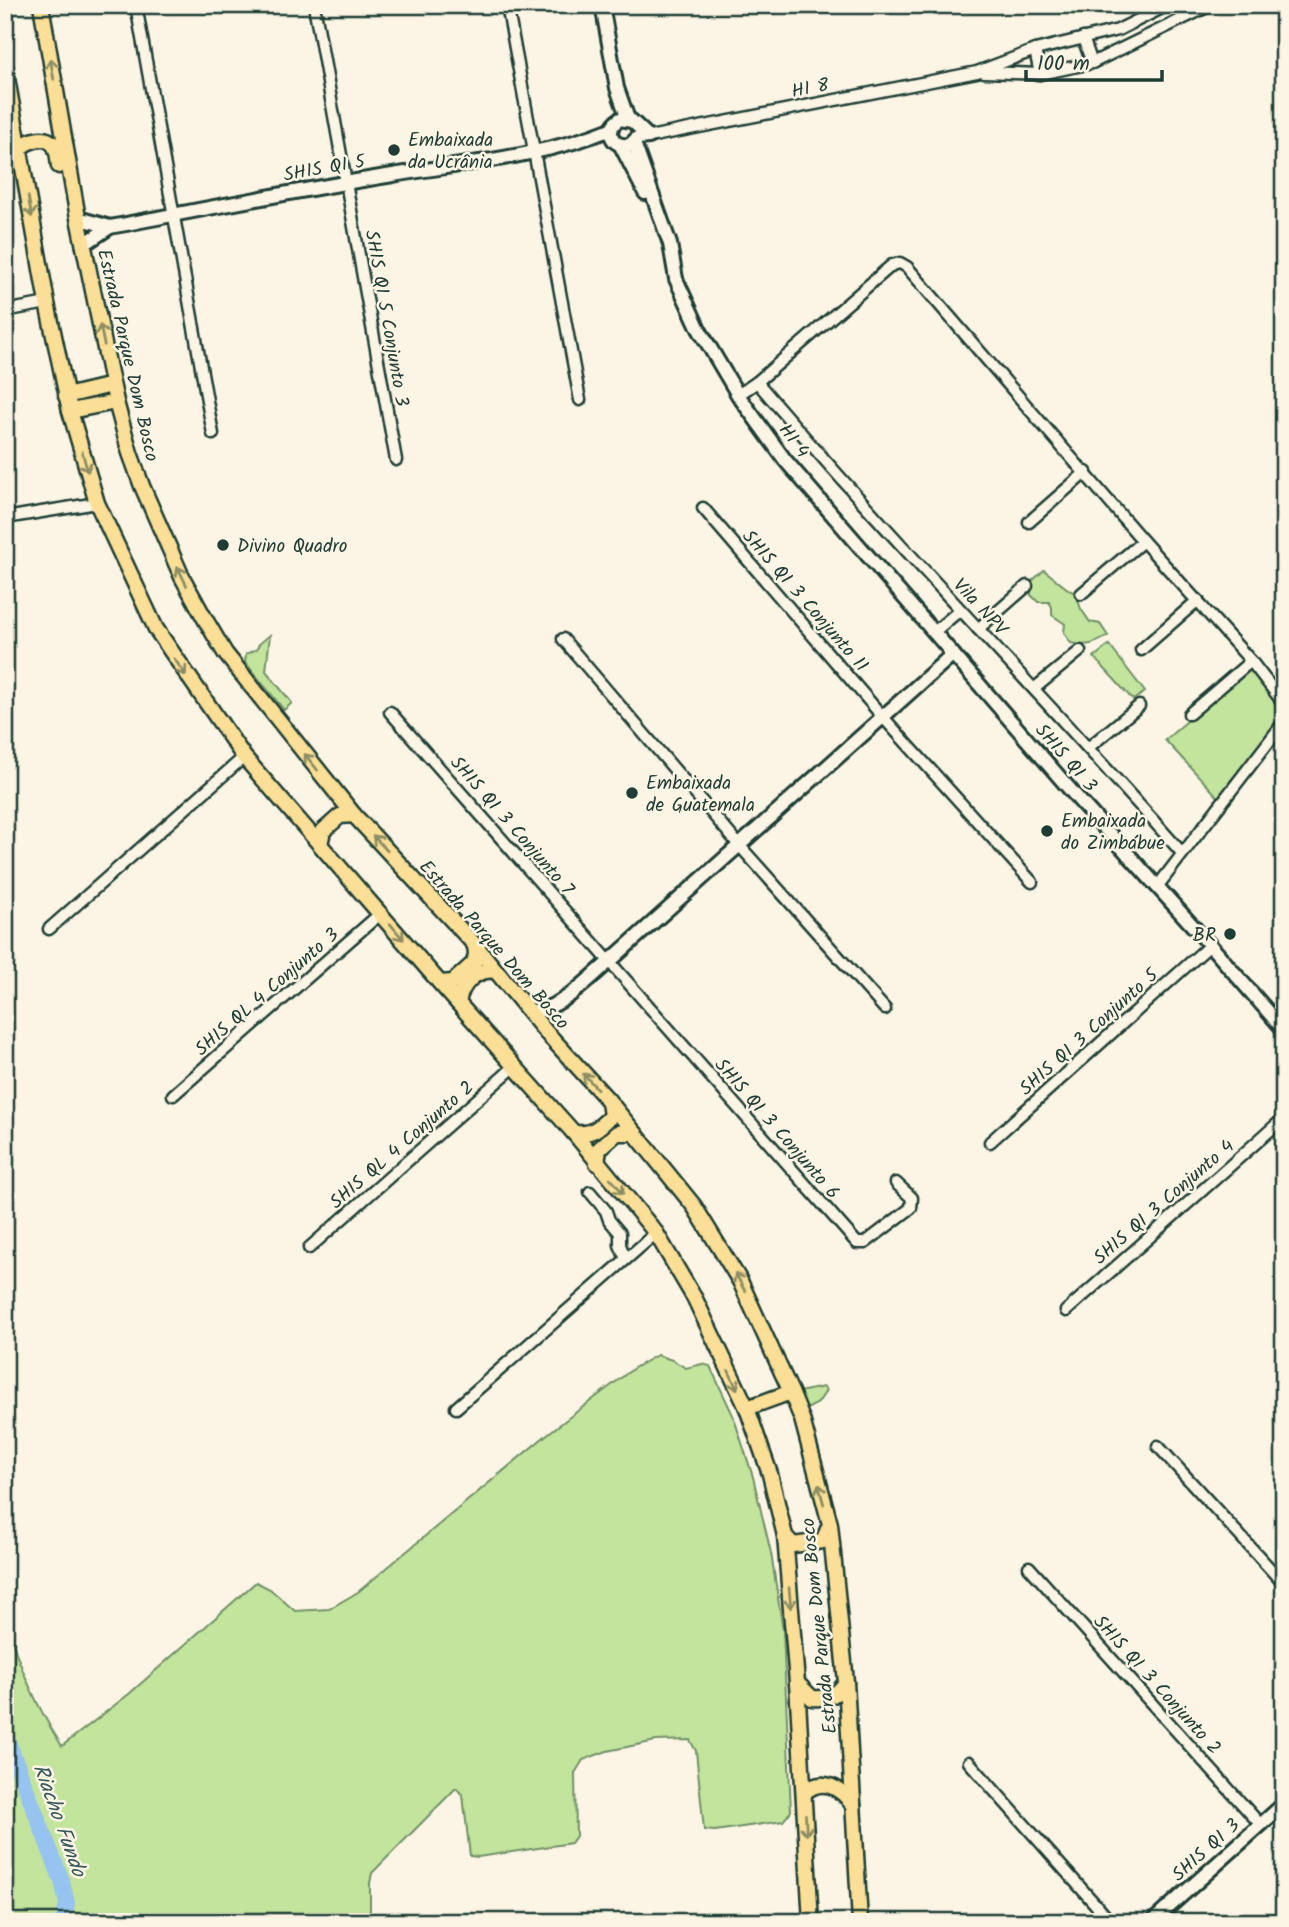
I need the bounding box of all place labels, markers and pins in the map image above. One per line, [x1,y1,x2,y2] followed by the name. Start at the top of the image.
[408,126,493,178] place label: Embaixada da Ucrânia
[386,142,402,158] marker: Embaixada da Ucrânia
[237,532,347,562] place label: Divino Quadro
[215,537,231,553] marker: Divino Quadro
[646,769,755,821] place label: Embaixada de Guatemala
[624,785,640,801] marker: Embaixada de Guatemala
[1061,807,1165,859] place label: Embaixada do Zimbábue
[1039,823,1055,839] marker: Embaixada do Zimbábue
[1193,921,1216,951] place label: BR
[1222,926,1238,942] marker: BR

